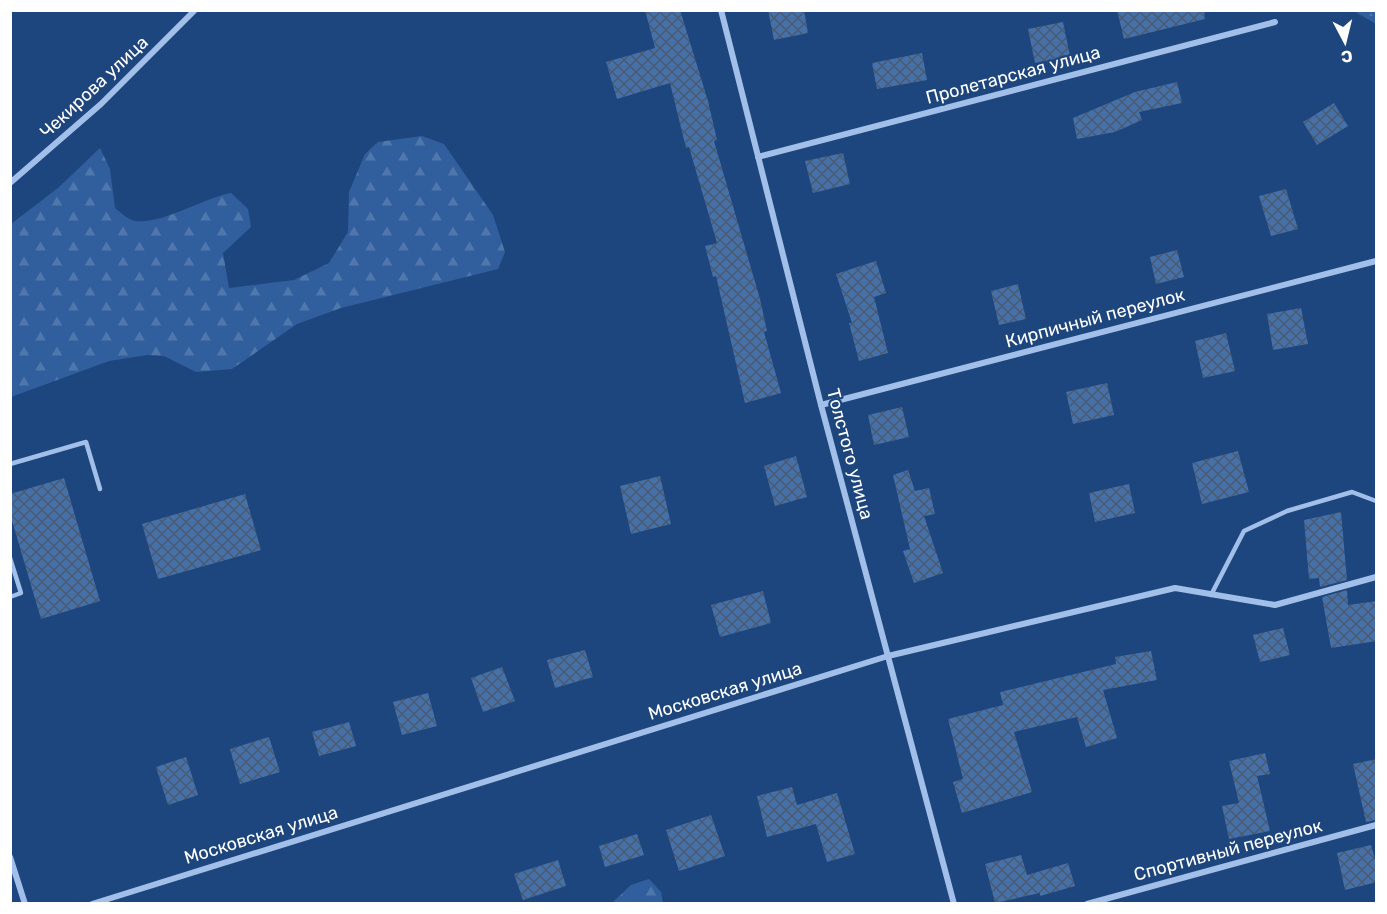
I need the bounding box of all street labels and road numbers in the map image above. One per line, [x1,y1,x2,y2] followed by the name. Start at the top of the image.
[35,31,153,143] street label: Чекирова улица
[923,41,1103,109] street label: Пролетарская улица
[1003,283,1187,353] street label: Кирпичный переулок
[822,386,878,522] street label: Толстого улица
[645,657,805,725] street label: Московская улица
[181,801,341,869] street label: Московская улица
[1131,814,1325,886] street label: Спортивный переулок

